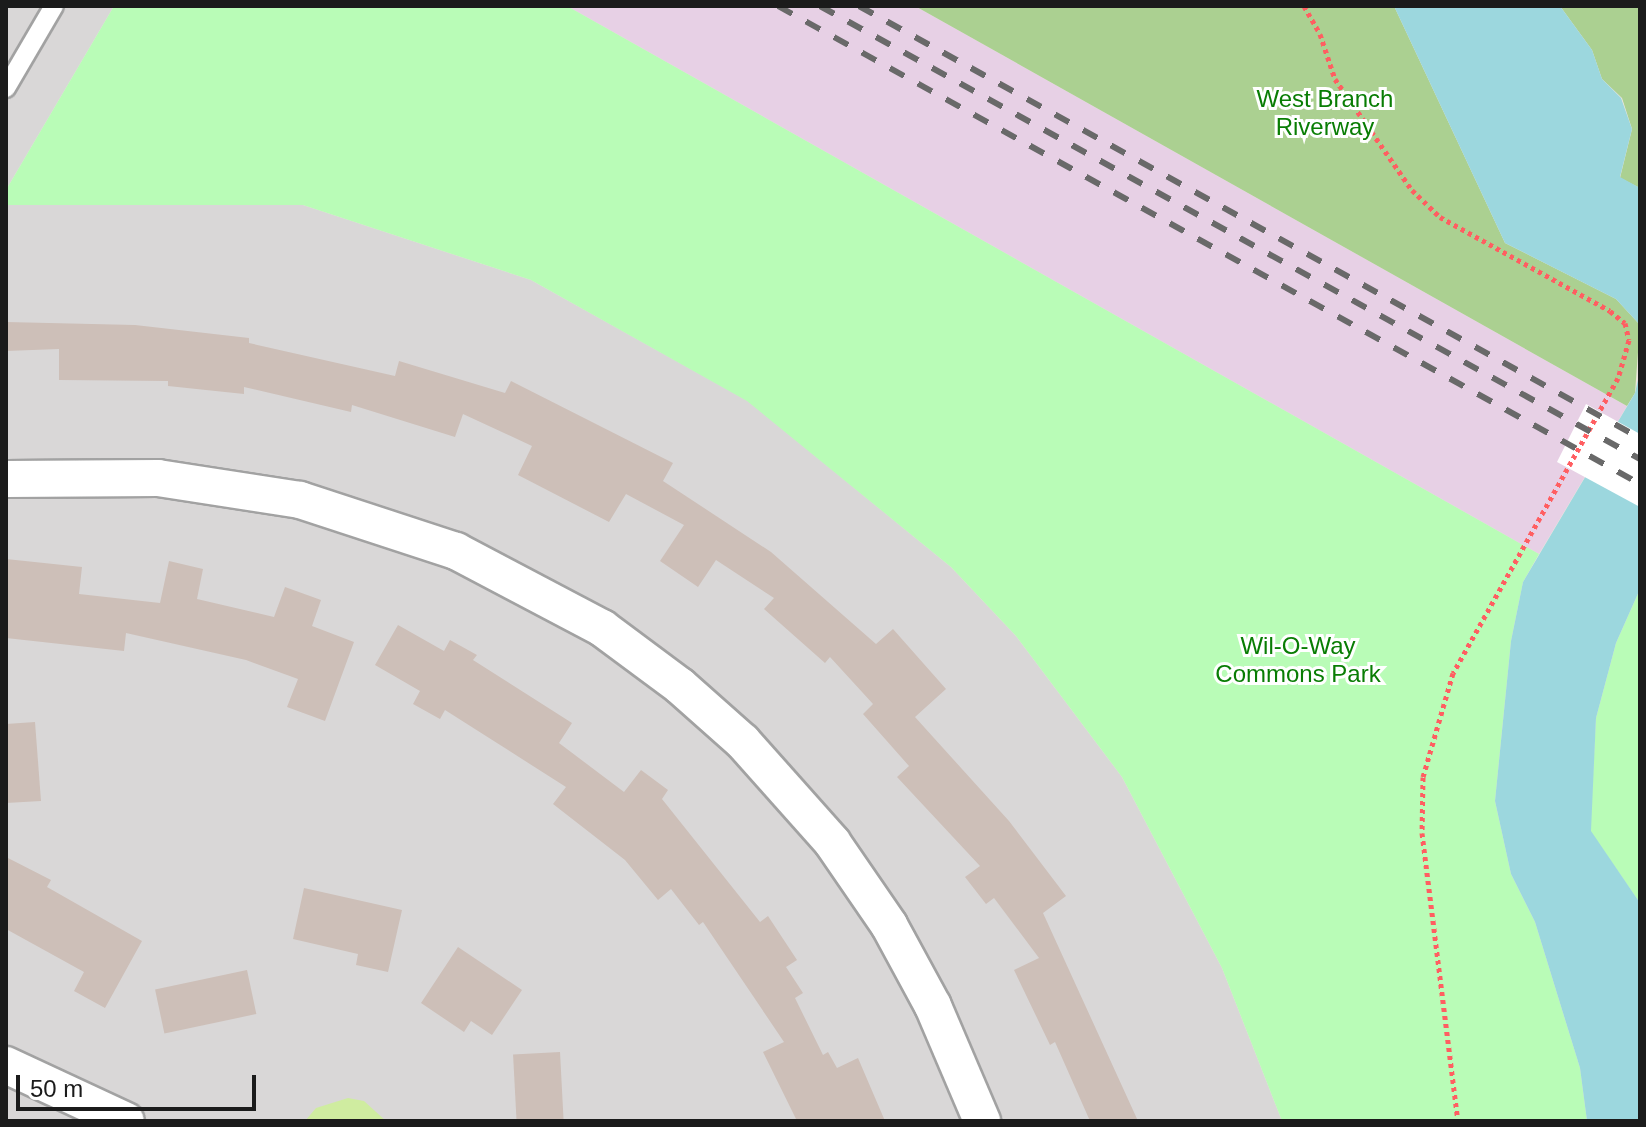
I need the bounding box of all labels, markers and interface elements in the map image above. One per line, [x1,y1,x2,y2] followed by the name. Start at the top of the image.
[1257,85,1393,141] park label: West Branch Riverway
[1215,632,1381,688] park label: Wil-O-Way Commons Park
[20,1059,260,1109] scale bar
[30,1075,83,1102] text: 50 m

